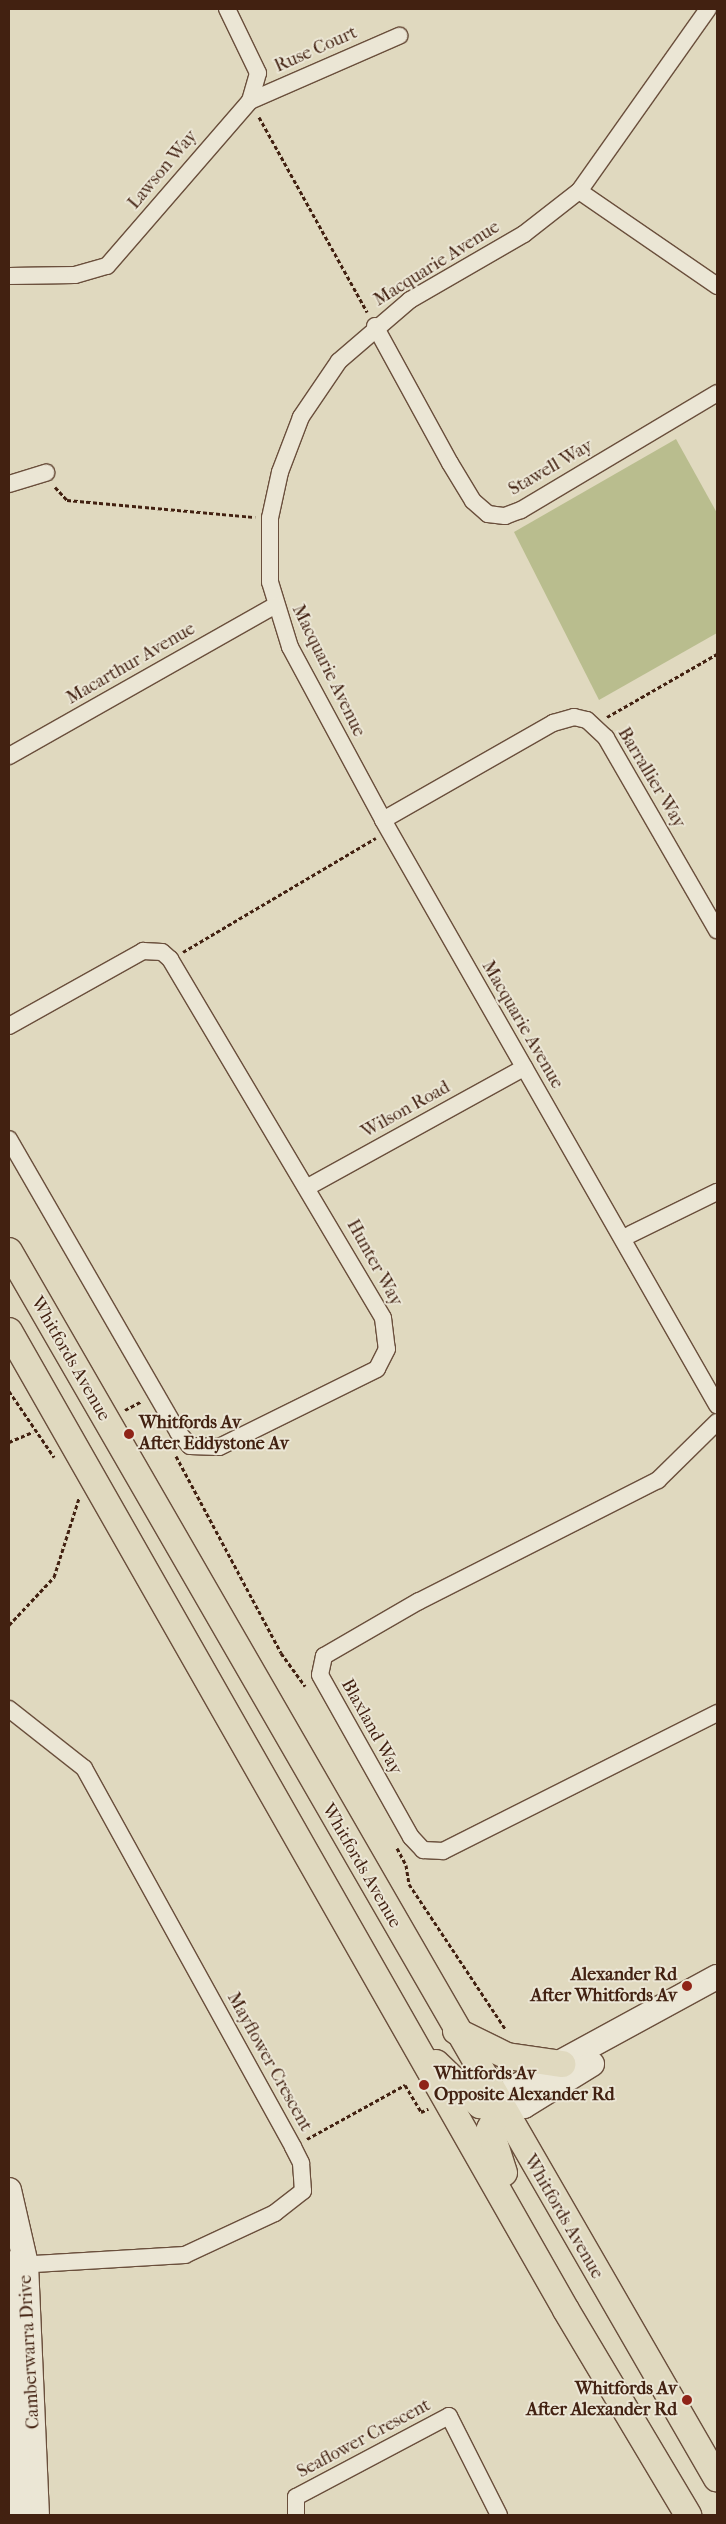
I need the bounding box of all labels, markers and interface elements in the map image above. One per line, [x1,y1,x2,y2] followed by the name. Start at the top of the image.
[271,22,361,78] street label: Ruse Court
[124,126,202,214] street label: Lawson Way
[370,217,504,311] street label: Macquarie Avenue
[505,435,597,501] street label: Stawell Way
[287,601,369,741] street label: Macquarie Avenue
[63,618,199,710] street label: Macarthur Avenue
[613,724,689,832] street label: Barrallier Way
[477,957,567,1093] street label: Macquarie Avenue
[358,1077,454,1143] street label: Wilson Road
[341,1216,407,1310] street label: Hunter Way
[26,1293,114,1425] street label: Whitfords Avenue
[139,1413,289,1456] place label: Whitfords Av After Eddystone Av
[123,1428,135,1440] marker: Whitfords Av After Eddystone Av
[336,1675,406,1779] street label: Blaxland Way
[317,1800,405,1932] street label: Whitfords Avenue
[530,1965,677,2008] place label: Alexander Rd After Whitfords Av
[681,1980,693,1992] marker: Alexander Rd After Whitfords Av
[222,1989,316,2135] street label: Mayflower Crescent
[434,2064,614,2106] place label: Whitfords Av Opposite Alexander Rd
[418,2079,430,2091] marker: Whitfords Av Opposite Alexander Rd
[519,2151,607,2283] street label: Whitfords Avenue
[15,2274,45,2430] street label: Camberwarra Drive
[526,2379,677,2422] place label: Whitfords Av After Alexander Rd
[681,2394,693,2406] marker: Whitfords Av After Alexander Rd
[294,2395,434,2483] street label: Seaflower Crescent

